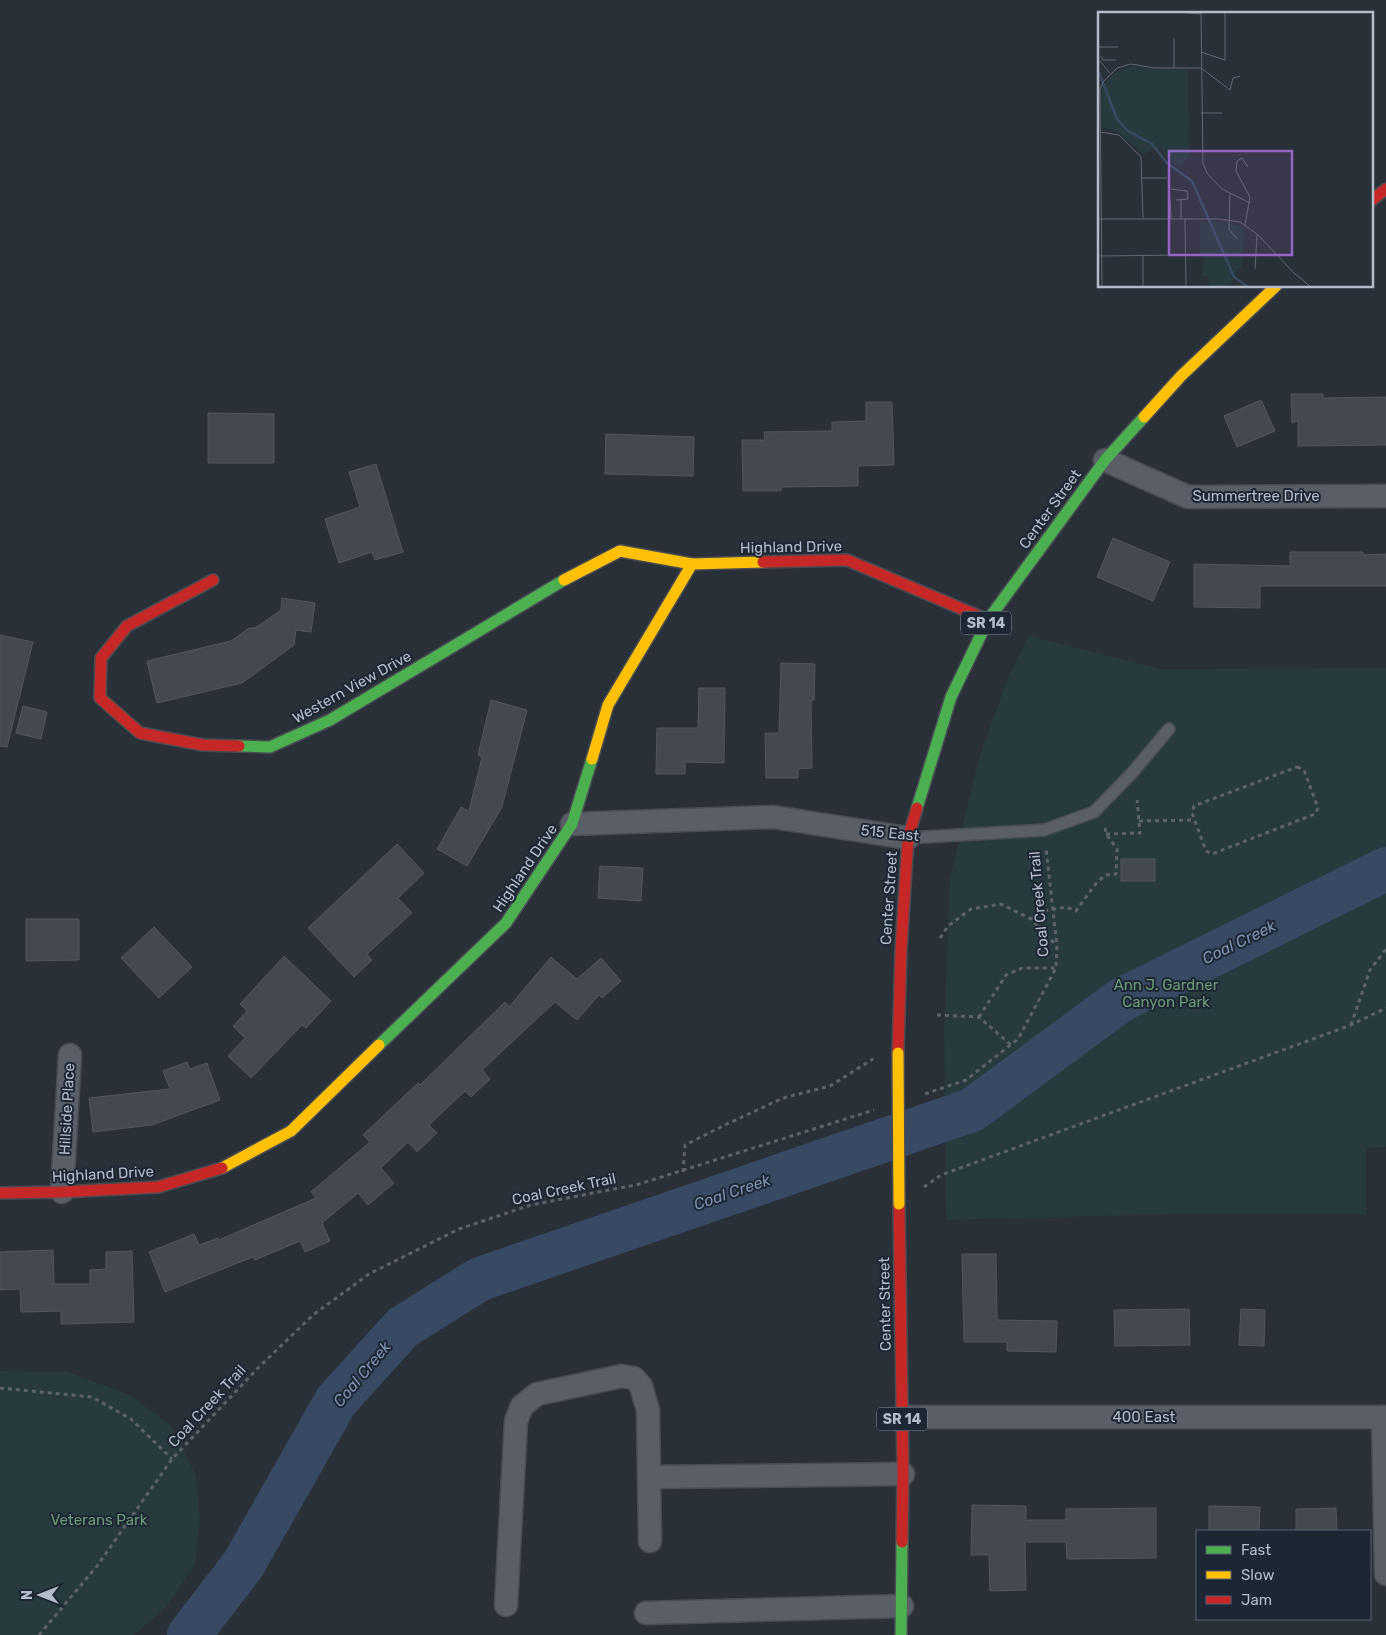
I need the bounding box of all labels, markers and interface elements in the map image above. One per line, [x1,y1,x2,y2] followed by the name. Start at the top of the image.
[1098,12,1374,288] inset map
[1015,466,1085,552] street label: Center Street
[1192,487,1320,505] street label: Summertree Drive
[740,537,842,557] street label: Highland Drive
[961,612,1011,634] road number: SR 14
[289,647,415,727] street label: Western View Drive
[489,821,561,915] street label: Highland Drive
[860,821,920,845] street label: 515 East
[877,850,901,946] street label: Center Street
[1025,850,1053,958] street label: Coal Creek Trail
[1199,916,1280,968] water label: Coal Creek
[1114,976,1219,1011] park label: Ann J. Gardner Canyon Park
[56,1063,78,1155] street label: Hillside Place
[52,1162,154,1186] street label: Highland Drive
[510,1169,618,1209] street label: Coal Creek Trail
[691,1170,774,1214] water label: Coal Creek
[875,1257,895,1351] street label: Center Street
[329,1337,395,1411] water label: Coal Creek
[164,1361,250,1451] street label: Coal Creek Trail
[877,1408,927,1430] road number: SR 14
[1113,1408,1176,1426] street label: 400 East
[50,1511,148,1529] park label: Veterans Park
[1196,1530,1371,1620] legend
[1241,1541,1271,1559] text: Fast
[1241,1566,1274,1584] text: Slow
[15,1570,65,1620] north arrow
[19,1590,36,1600] text: N
[1241,1591,1272,1609] text: Jam

